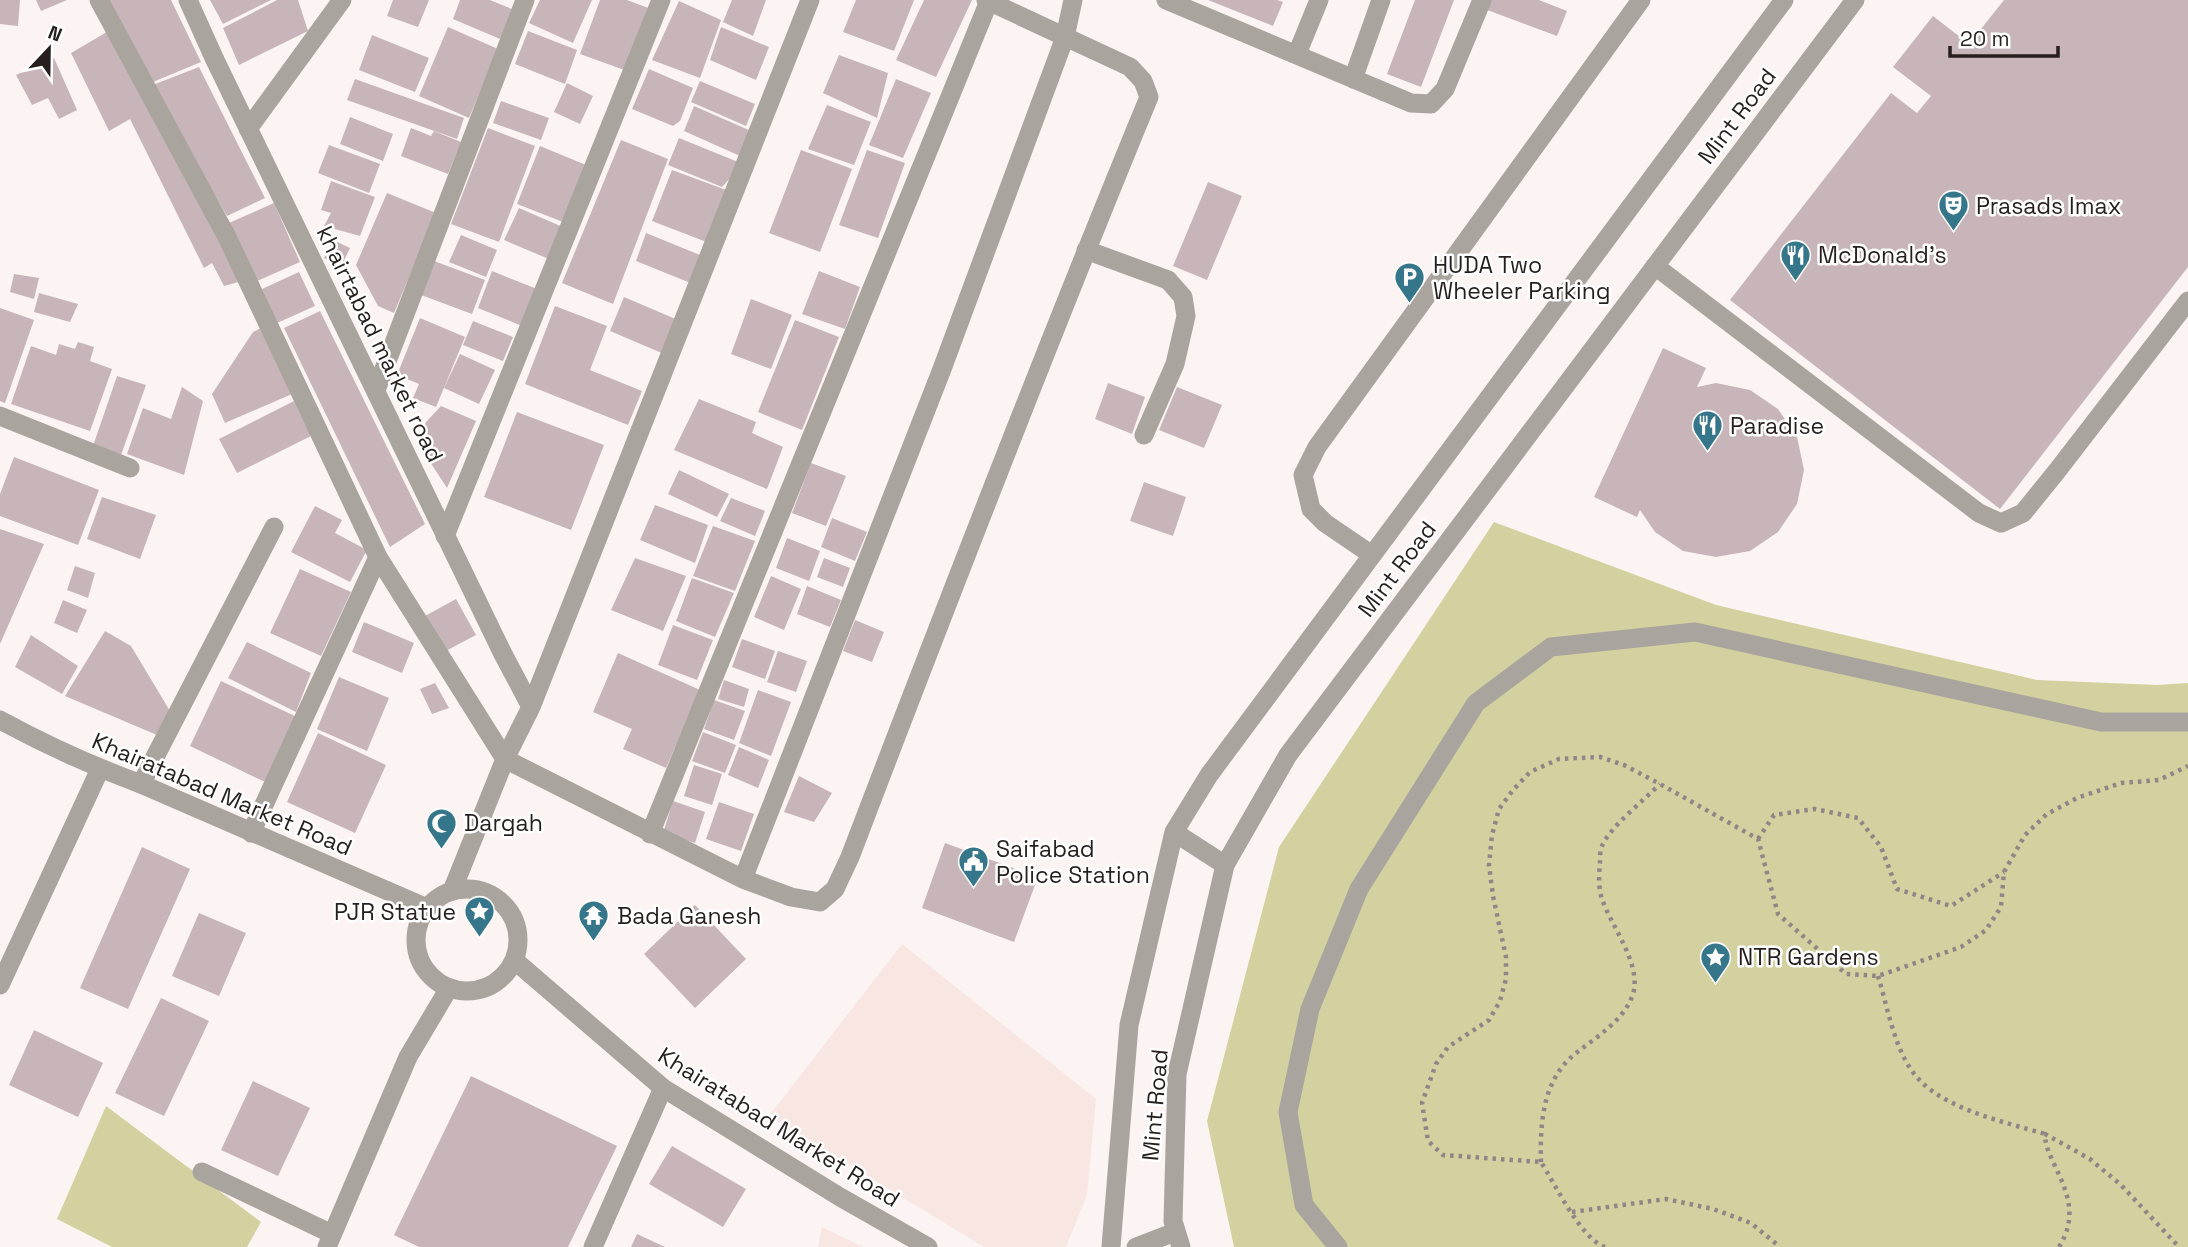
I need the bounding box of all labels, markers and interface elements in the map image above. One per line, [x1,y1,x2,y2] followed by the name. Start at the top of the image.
[14,14,84,84] north arrow
[1950,14,2058,58] scale bar
[45,20,66,48] text: N
[1960,25,2010,52] text: 20 m
[1691,62,1783,170] street label: Mint Road
[1936,189,1970,233] theatre icon: Prasads Imax
[1976,191,2121,221] place label: Prasads Imax
[310,221,450,467] street label: khairtabad market road
[1778,238,1812,282] restaurant icon: McDonald's
[1818,240,1947,270] place label: McDonald's
[1433,250,1611,306] place label: HUDA Two Wheeler Parking
[1393,261,1427,305] parking icon: HUDA Two Wheeler Parking
[1690,409,1724,453] restaurant icon: Paradise
[1730,411,1824,441] place label: Paradise
[1351,515,1443,623] street label: Mint Road
[87,726,357,862] street label: Khairatabad Market Road
[424,806,458,850] mosque icon: Dargah
[464,808,543,838] place label: Dargah
[996,834,1150,890] place label: Saifabad Police Station
[956,845,990,889] public building icon: Saifabad Police Station
[462,895,496,939] place icon: PJR Statue
[334,897,456,927] place label: PJR Statue
[577,899,611,943] temple icon: Bada Ganesh
[617,901,761,931] place label: Bada Ganesh
[1698,940,1732,984] place icon: NTR Gardens
[1738,942,1879,972] place label: NTR Gardens
[652,1040,906,1214] street label: Khairatabad Market Road
[1135,1048,1175,1162] street label: Mint Road

